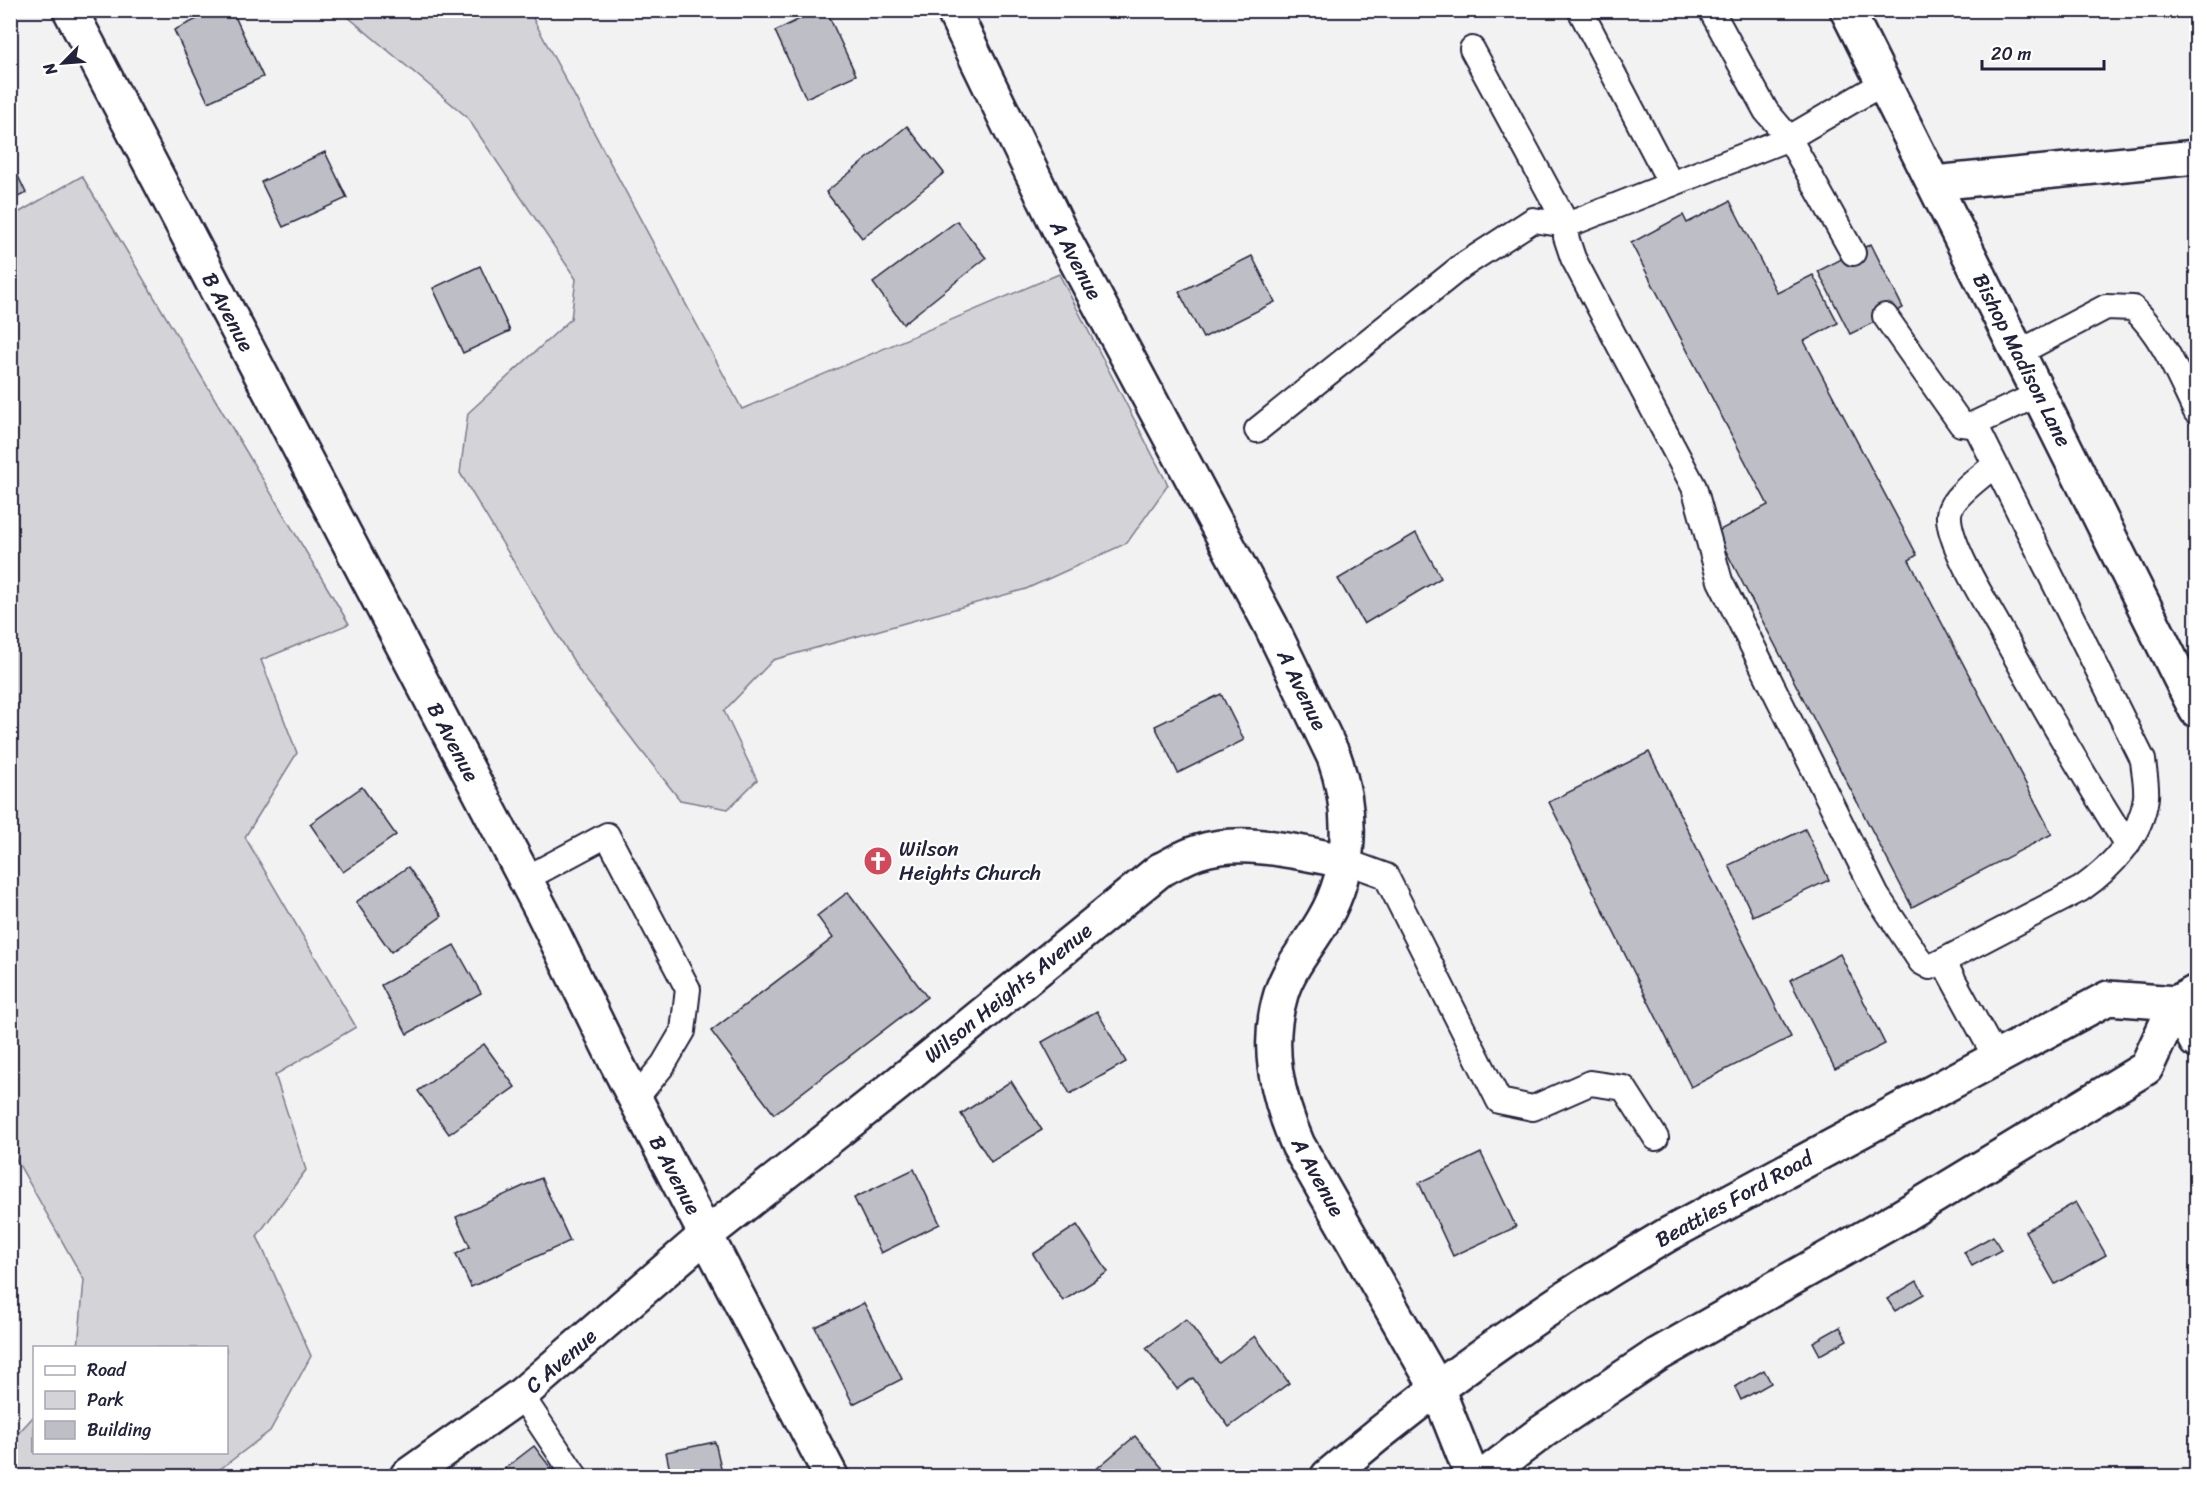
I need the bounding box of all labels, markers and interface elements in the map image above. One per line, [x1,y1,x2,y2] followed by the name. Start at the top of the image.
[33,33,93,93] north arrow
[1982,33,2104,71] scale bar
[1991,38,2031,70] text: 20 m
[34,57,66,81] text: N
[1039,212,1113,307] street label: A Avenue
[191,265,265,359] street label: B Avenue
[1962,266,2082,454] street label: Bishop Madison Lane
[1266,642,1338,737] street label: A Avenue
[416,695,490,789] street label: B Avenue
[899,830,1041,892] place label: Wilson Heights Church
[862,845,894,877] church icon: Wilson Heights Church
[915,913,1101,1073] street label: Wilson Heights Avenue
[638,1128,712,1222] street label: B Avenue
[1280,1129,1356,1224] street label: A Avenue
[1648,1139,1822,1258] street label: Beatties Ford Road
[516,1319,606,1403] street label: C Avenue
[33,1346,228,1454] legend
[87,1354,127,1386] text: Road
[87,1384,124,1416] text: Park
[87,1414,151,1446] text: Building

